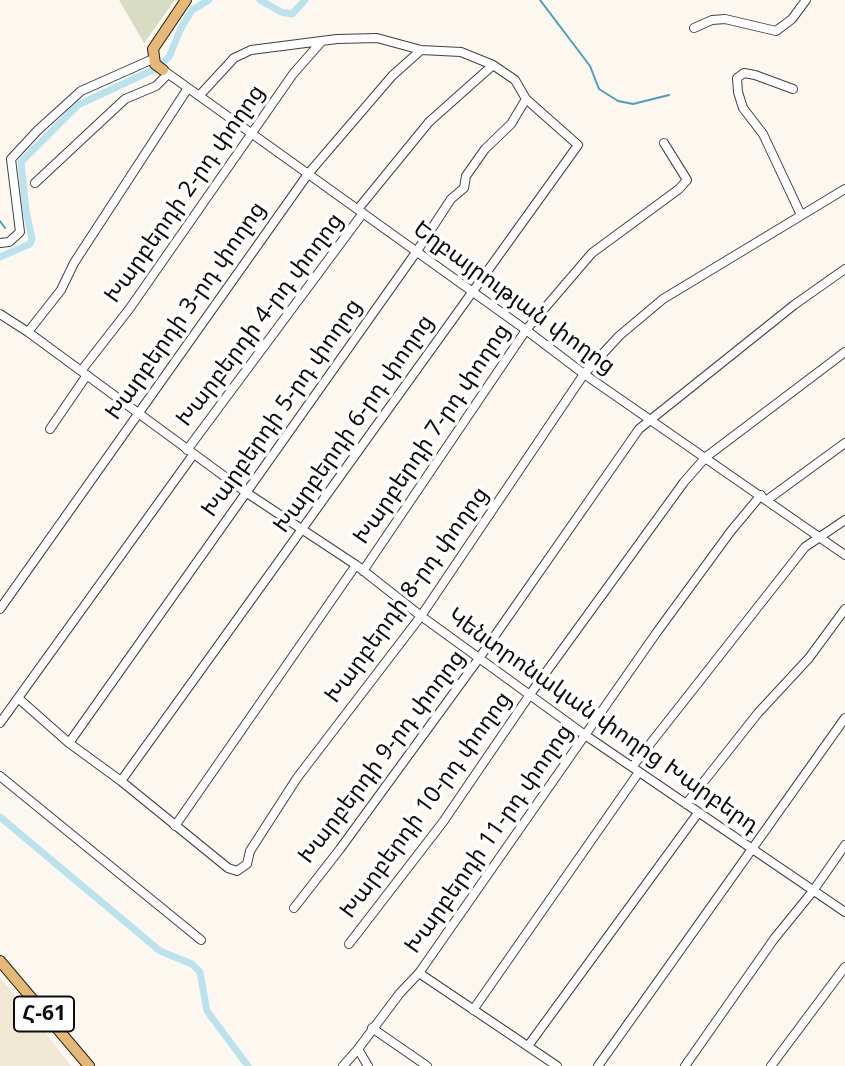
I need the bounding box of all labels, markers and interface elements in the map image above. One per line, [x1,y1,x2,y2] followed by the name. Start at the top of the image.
[99,79,271,309] street label: Խարբերդի 2-րդ փողոց
[100,196,272,426] street label: Խարբերդի 3-րդ փողոց
[171,208,349,432] street label: Խարբերդի 4-րդ փողոց
[408,215,620,381] street label: Եղբայրության փողոց
[196,293,368,523] street label: Խարբերդի 5-րդ փողոց
[268,309,440,539] street label: Խարբերդի 6-րդ փողոց
[348,318,516,550] street label: Խարբերդի 7-րդ փողոց
[319,482,495,708] street label: Խարբերդի 8-րդ փողոց
[442,603,764,839] street label: Կենտրոնական փողոց Խարբերդ
[293,645,471,869] street label: Խարբերդի 9-րդ փողոց
[334,686,518,924] street label: Խարբերդի 10-րդ փողոց
[399,719,579,959] street label: Խարբերդի 11-րդ փողոց
[14,996,74,1032] road number: Հ-61

